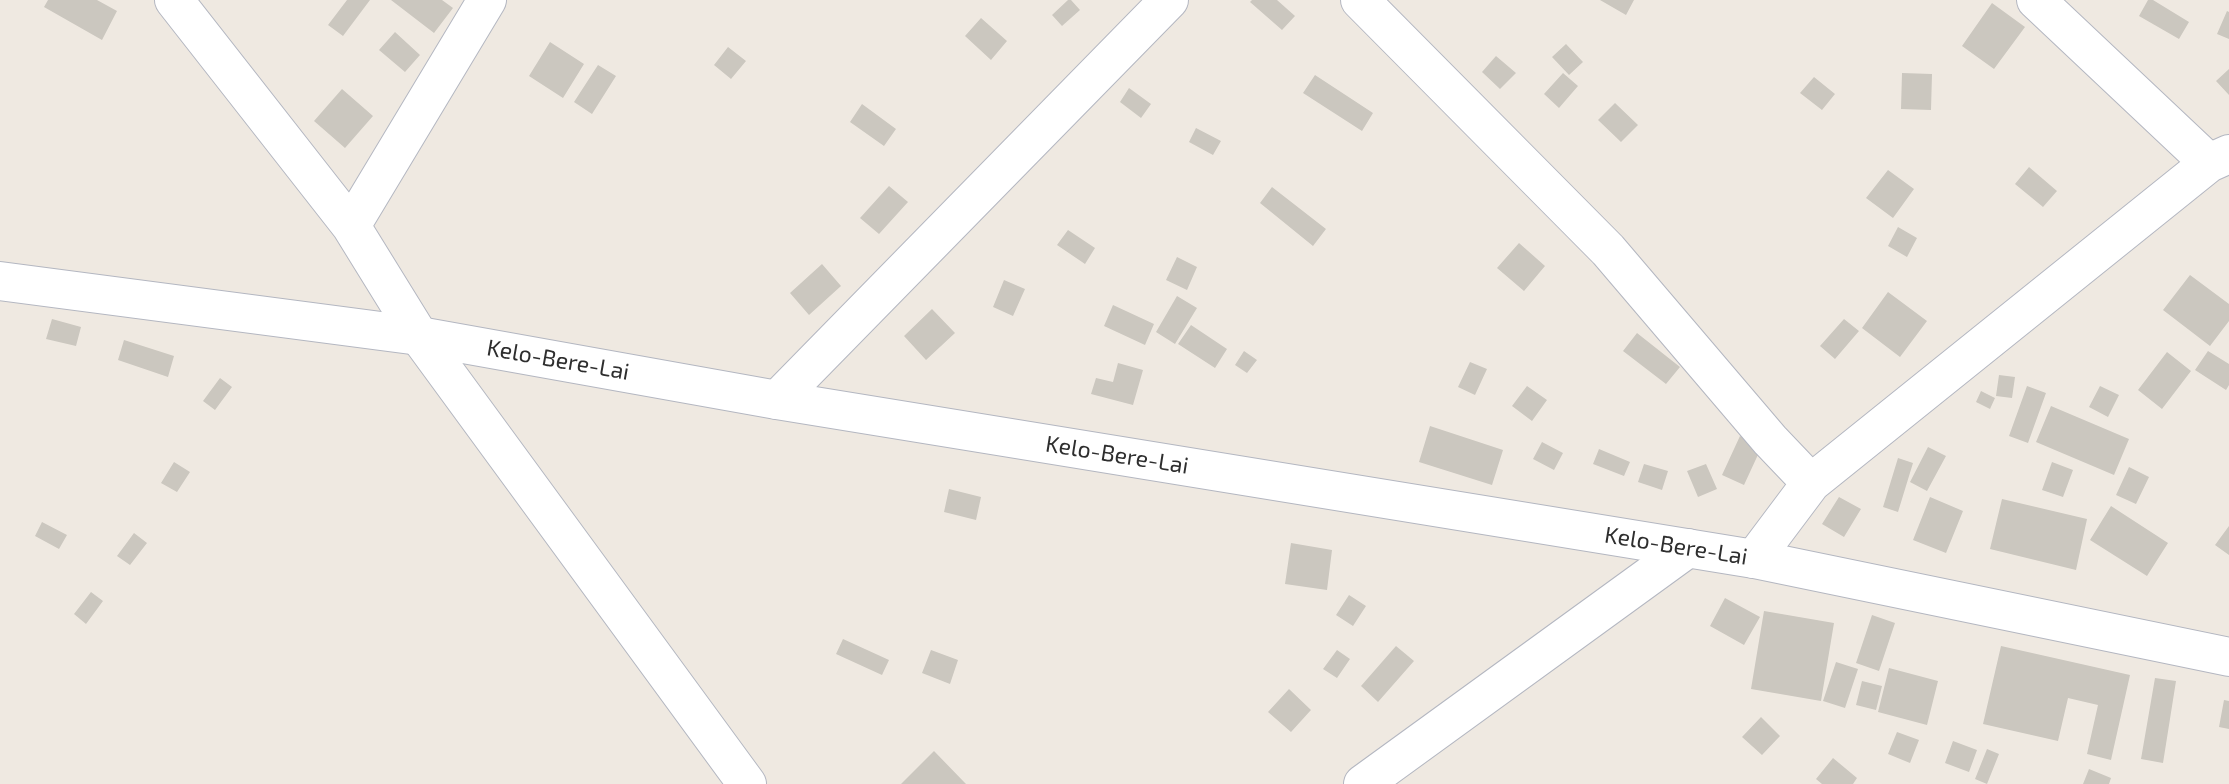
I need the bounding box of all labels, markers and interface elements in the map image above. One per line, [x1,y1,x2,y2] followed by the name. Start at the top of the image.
[485,334,631,386] street label: Kelo-Bere-Lai
[1044,430,1190,480] street label: Kelo-Bere-Lai
[1603,521,1749,571] street label: Kelo-Bere-Lai

